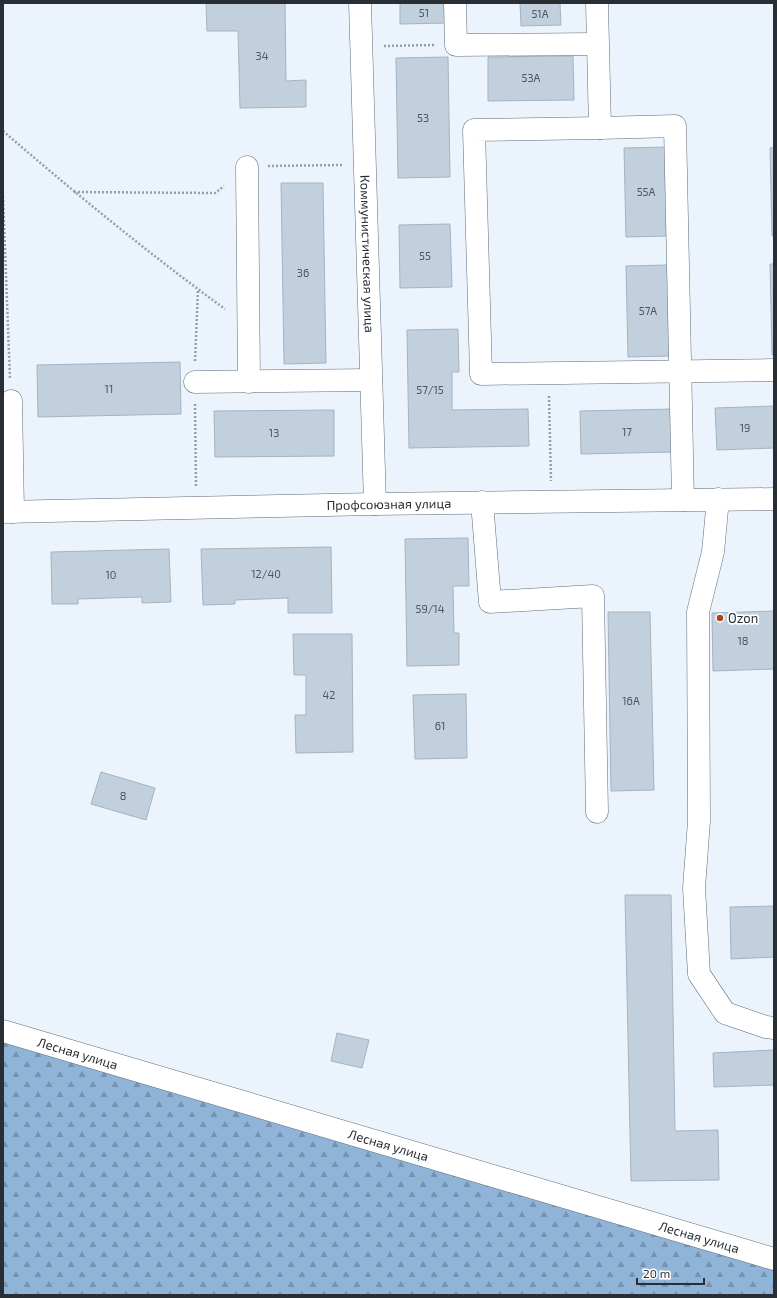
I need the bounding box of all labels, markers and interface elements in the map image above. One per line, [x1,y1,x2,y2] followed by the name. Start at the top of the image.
[419,6,429,19] house number: 51
[531,7,549,20] house number: 51А
[256,49,269,62] house number: 34
[522,71,541,84] house number: 53А
[417,111,429,124] house number: 53
[357,175,378,333] street label: Коммунистическая улица
[637,185,655,198] house number: 55А
[419,249,431,262] house number: 55
[297,266,309,279] house number: 36
[639,304,657,317] house number: 57А
[105,382,113,395] house number: 11
[416,383,444,396] house number: 57/15
[740,421,750,434] house number: 19
[622,425,632,438] house number: 17
[269,426,279,439] house number: 13
[326,495,451,513] street label: Профсоюзная улица
[251,567,281,580] house number: 12/40
[105,568,117,581] house number: 10
[415,602,445,615] house number: 59/14
[728,610,758,626] place label: Ozon
[715,613,725,623] marker: Ozon
[737,634,749,647] house number: 18
[323,688,335,701] house number: 42
[622,694,640,707] house number: 16А
[435,719,445,732] house number: 61
[120,789,126,802] house number: 8
[36,1034,120,1073] street label: Лесная улица
[346,1126,431,1164] street label: Лесная улица
[657,1217,741,1256] street label: Лесная улица
[637,1260,704,1286] scale bar
[643,1266,670,1280] text: 20 m

